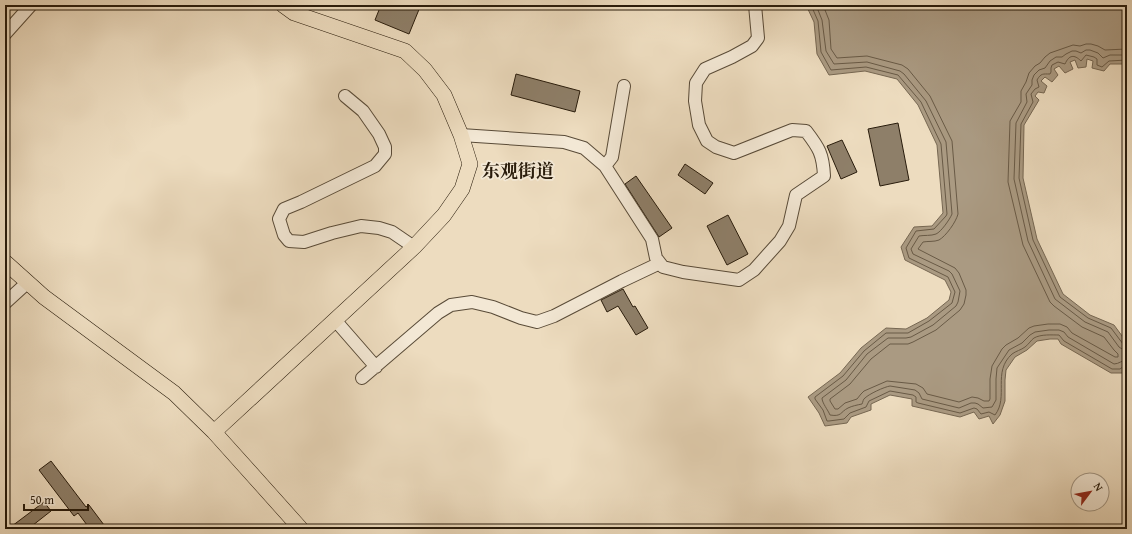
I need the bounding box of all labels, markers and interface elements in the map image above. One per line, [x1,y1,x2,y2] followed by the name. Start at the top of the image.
[482,157,554,184] district label: 东观街道
[1070,472,1110,512] north arrow
[1090,479,1108,495] text: N
[24,486,88,512] scale bar
[30,491,54,508] text: 50 m

